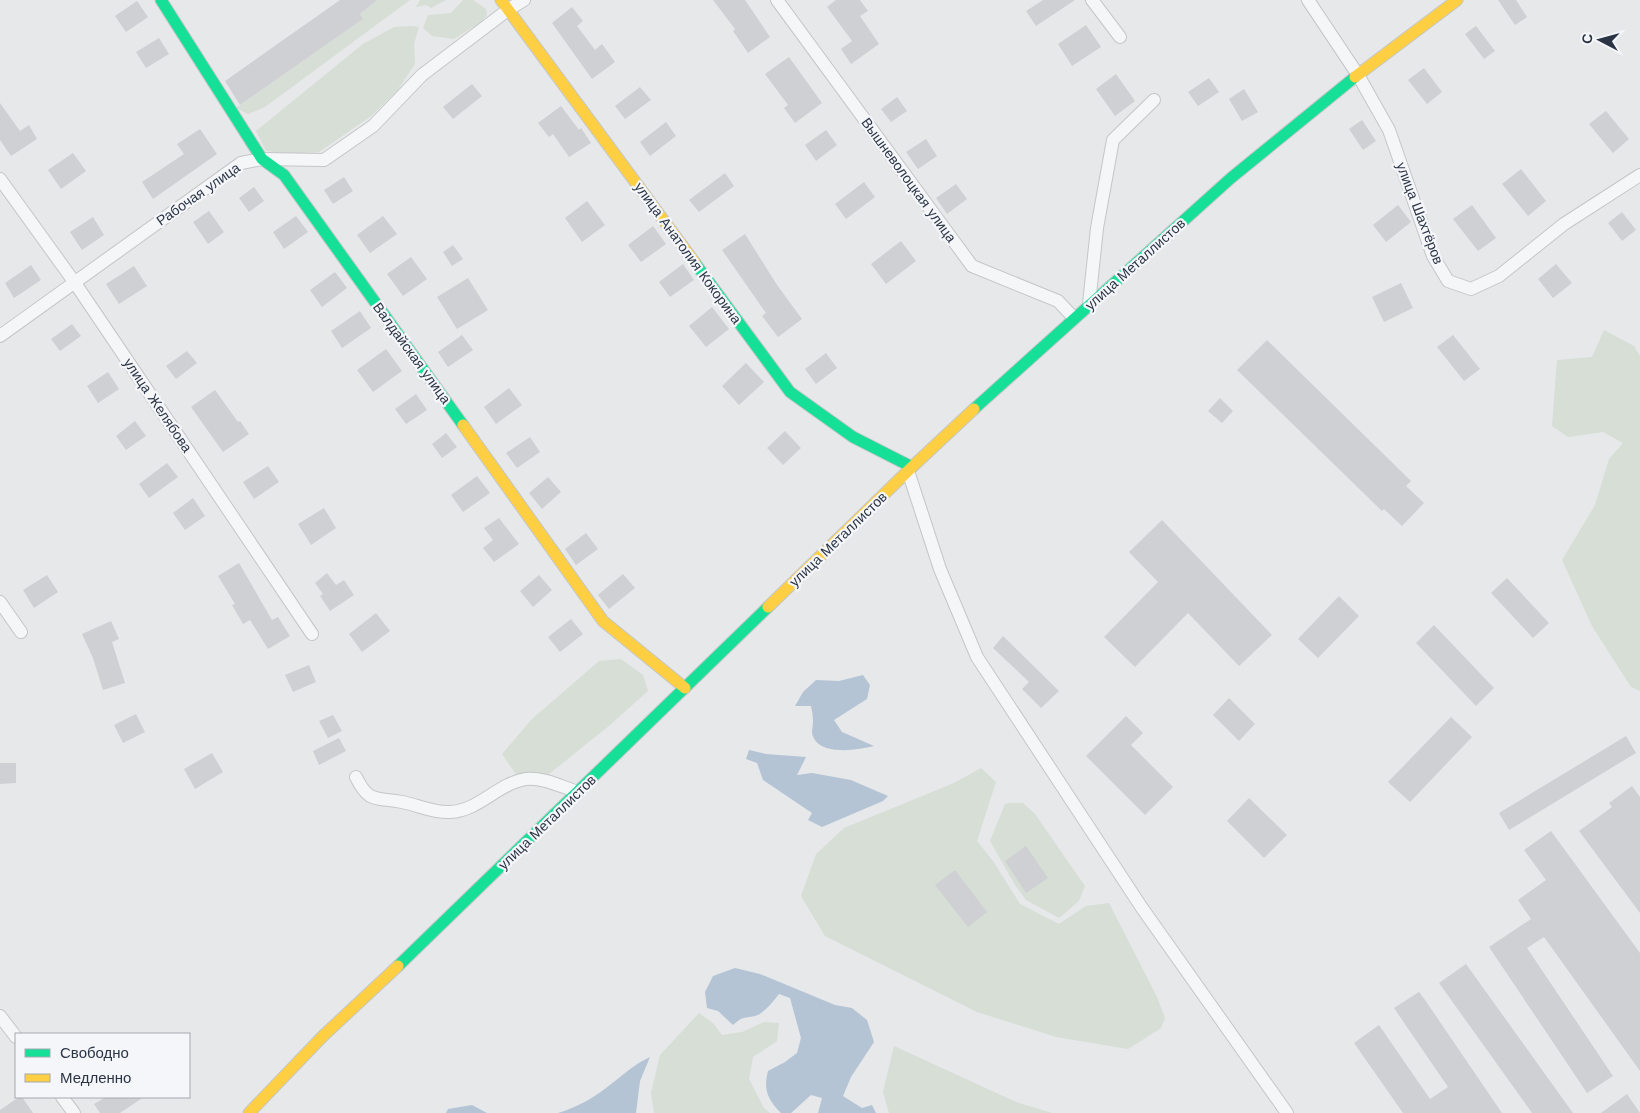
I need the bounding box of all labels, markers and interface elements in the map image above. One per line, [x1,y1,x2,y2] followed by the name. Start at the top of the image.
[1575,15,1625,65] north arrow
[1579,33,1596,45] text: С
[858,115,960,246] street label: Вышневолоцкая улица
[153,159,243,229] street label: Рабочая улица
[1393,160,1447,266] street label: улица Шахтёров
[631,179,745,327] street label: улица Анатолия Кокорина
[1082,215,1188,313] street label: улица Металлистов
[370,299,454,407] street label: Валдайская улица
[121,355,195,455] street label: улица Желябова
[786,488,890,590] street label: улица Металлистов
[495,771,599,873] street label: улица Металлистов
[15,1033,190,1098] legend
[60,1044,129,1062] text: Свободно
[60,1069,131,1087] text: Медленно

